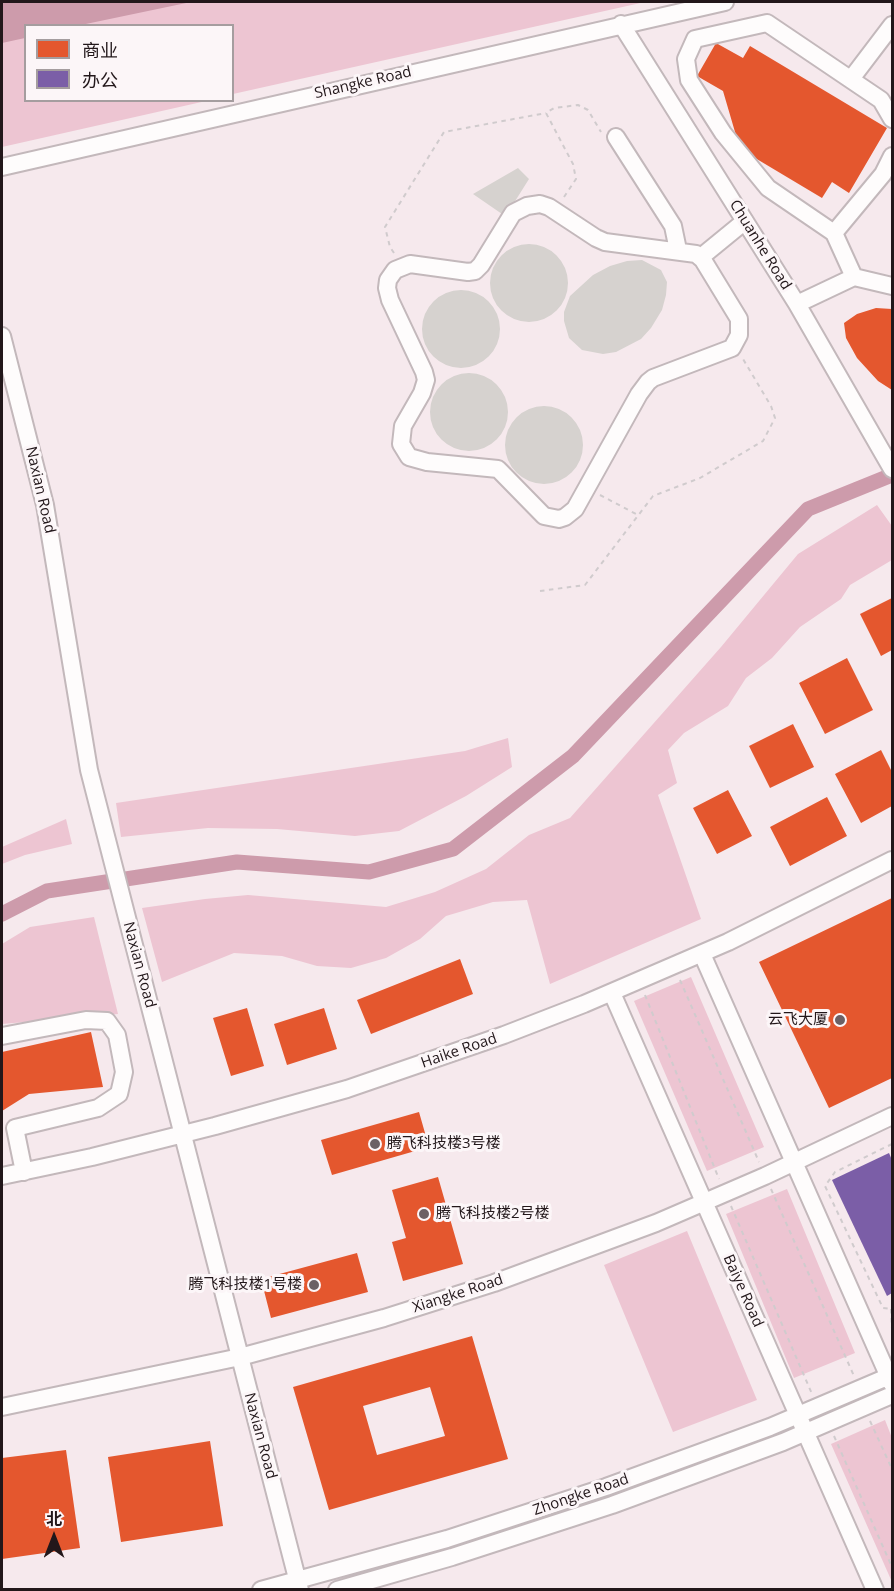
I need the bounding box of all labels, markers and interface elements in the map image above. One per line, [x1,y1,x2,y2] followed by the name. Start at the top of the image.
[24,24,234,102] legend
[82,38,118,62] text: 商业
[313,63,413,103] street label: Shangke Road
[82,68,118,92] text: 办公
[725,197,795,293] street label: Chuanhe Road
[21,445,59,535] street label: Naxian Road
[119,920,159,1010] street label: Naxian Road
[768,1011,828,1029] place label: 云飞大厦
[833,1013,847,1027] marker: 云飞大厦
[419,1030,499,1072] street label: Haike Road
[387,1135,501,1153] place label: 腾飞科技楼3号楼
[368,1137,382,1151] marker: 腾飞科技楼3号楼
[436,1205,550,1223] place label: 腾飞科技楼2号楼
[417,1207,431,1221] marker: 腾飞科技楼2号楼
[719,1252,767,1330] street label: Baiye Road
[410,1271,506,1317] street label: Xiangke Road
[188,1276,302,1294] place label: 腾飞科技楼1号楼
[307,1278,321,1292] marker: 腾飞科技楼1号楼
[240,1391,280,1481] street label: Naxian Road
[531,1470,631,1520] street label: Zhongke Road
[24,1507,84,1567] north arrow
[46,1508,62,1530] text: 北

